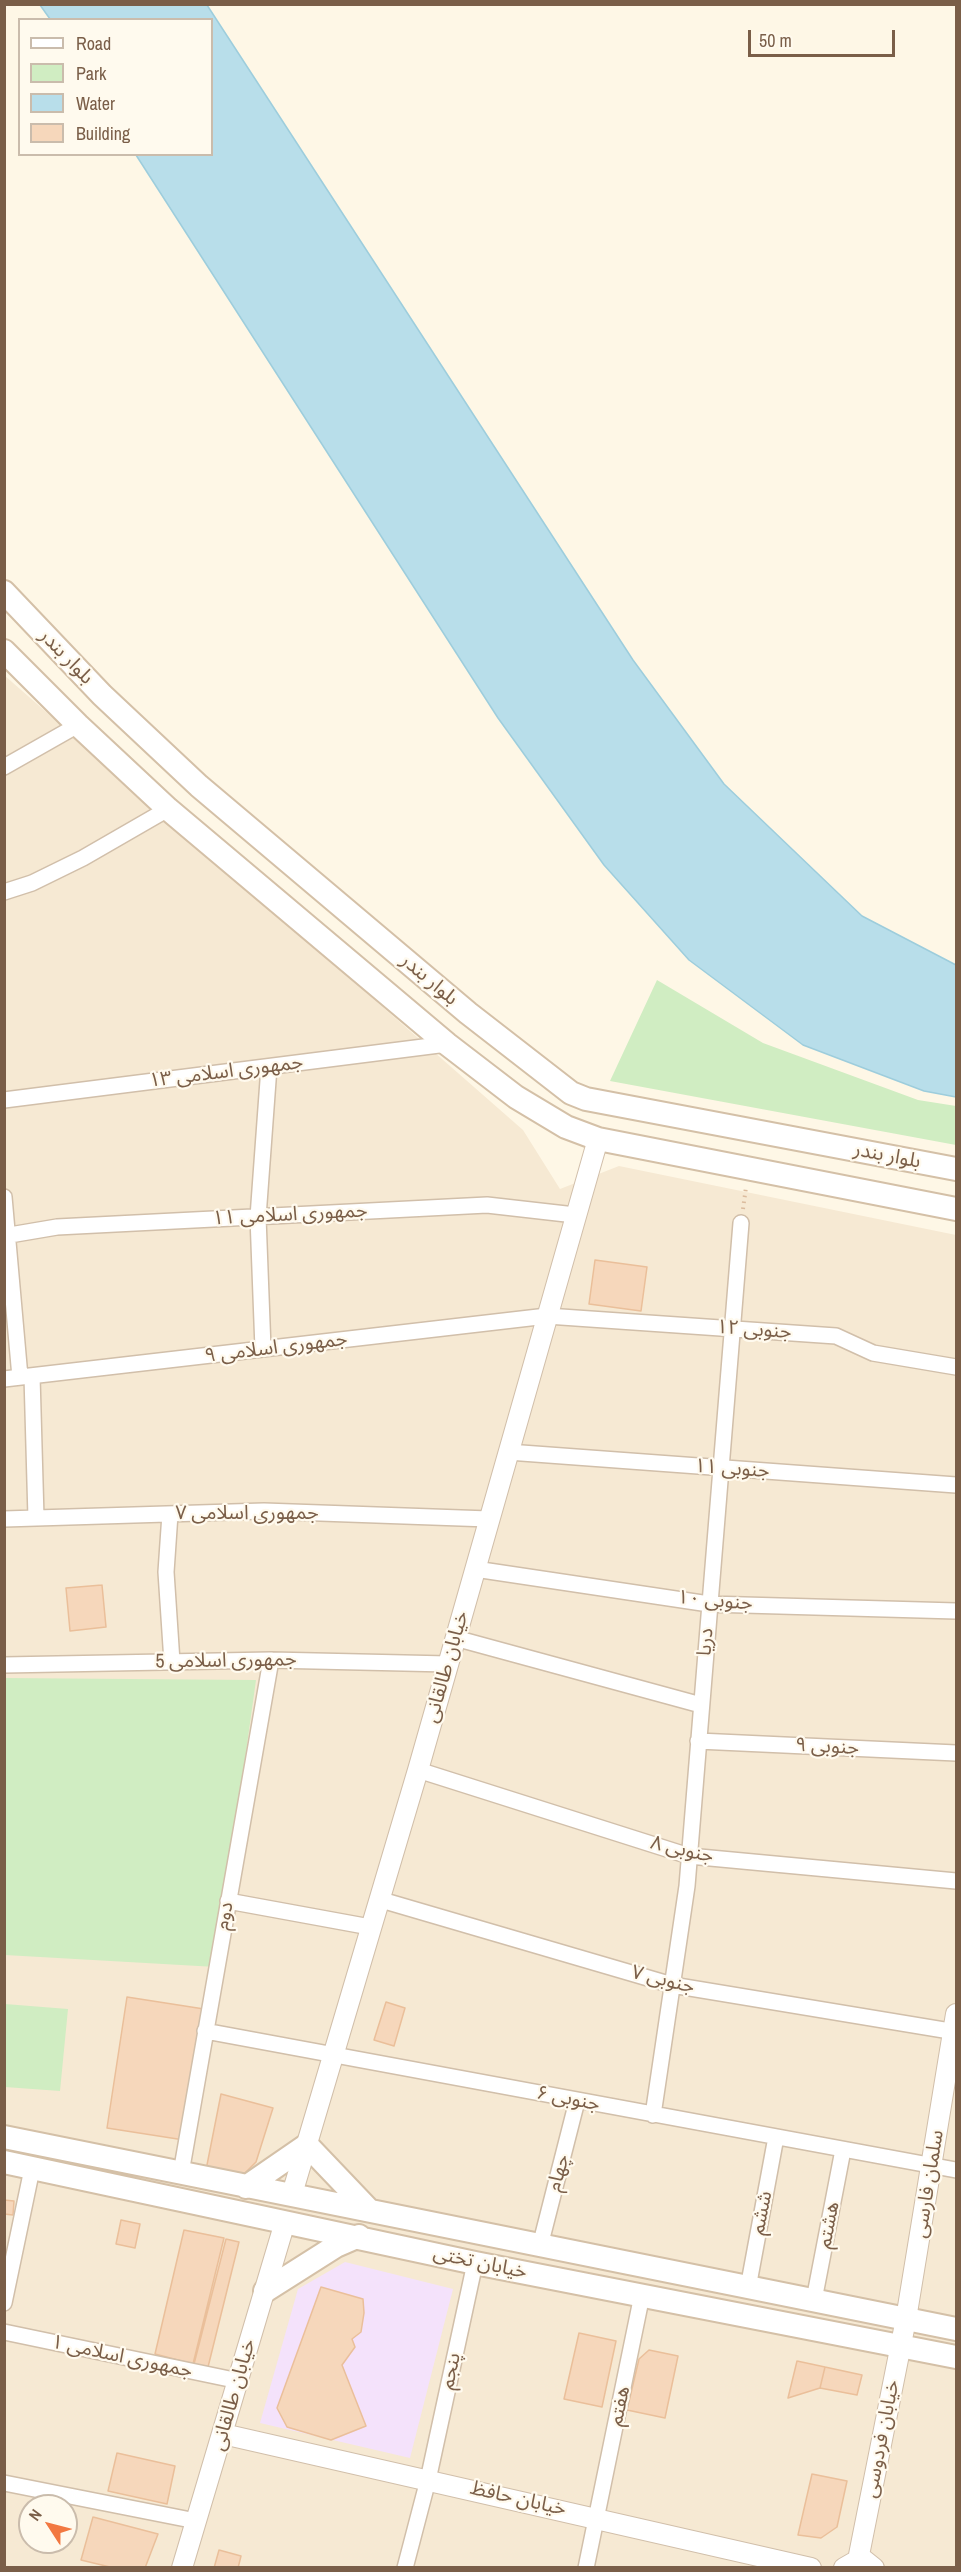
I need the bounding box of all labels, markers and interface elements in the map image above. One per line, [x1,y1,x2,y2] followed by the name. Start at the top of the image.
[18,18,213,156] legend
[751,18,898,56] scale bar
[759,28,792,53] text: 50 m
[76,31,111,56] text: Road
[76,61,106,86] text: Park
[76,91,115,116] text: Water
[76,121,130,146] text: Building
[34,624,98,690] street label: بلوار بندر
[395,949,463,1011] street label: بلوار بندر
[148,1051,304,1093] street label: جمهوری اسلامی ۱۳
[851,1138,923,1174] street label: بلوار بندر
[212,1199,368,1231] street label: جمهوری اسلامی ۱۱
[715,1315,793,1345] street label: ۱۲ جنوبی
[203,1327,349,1369] street label: جمهوری اسلامی ۹
[693,1454,771,1484] street label: ۱۱ جنوبی
[175,1502,319,1526] street label: جمهوری اسلامی ۷
[676,1586,754,1616] street label: ۱۰ جنوبی
[420,1608,474,1726] street label: خیابان طالقانی
[693,1627,719,1657] street label: دریا
[155,1648,297,1674] street label: جمهوری اسلامی 5
[794,1733,860,1761] street label: ۹ جنوبی
[648,1831,716,1869] street label: ۸ جنوبی
[211,1900,239,1932] street label: دوم
[629,1961,697,1999] street label: ۷ جنوبی
[534,2081,602,2117] street label: ۶ جنوبی
[909,2128,949,2240] street label: سلمان فارسی
[543,2152,575,2194] street label: چهام
[746,2189,778,2237] street label: ششم
[813,2200,845,2250] street label: هشتم
[431,2241,529,2285] street label: خیابان تختی
[49,2330,195,2384] street label: جمهوری اسلامی ۱
[207,2336,261,2454] street label: خیابان طالقانی
[435,2350,467,2392] street label: پنجم
[859,2378,905,2500] street label: خیابان فردوسی
[604,2384,636,2428] street label: هفتم
[468,2476,568,2522] street label: خیابان حافظ
[18,2494,78,2554] north arrow
[23,2504,47,2525] text: N

